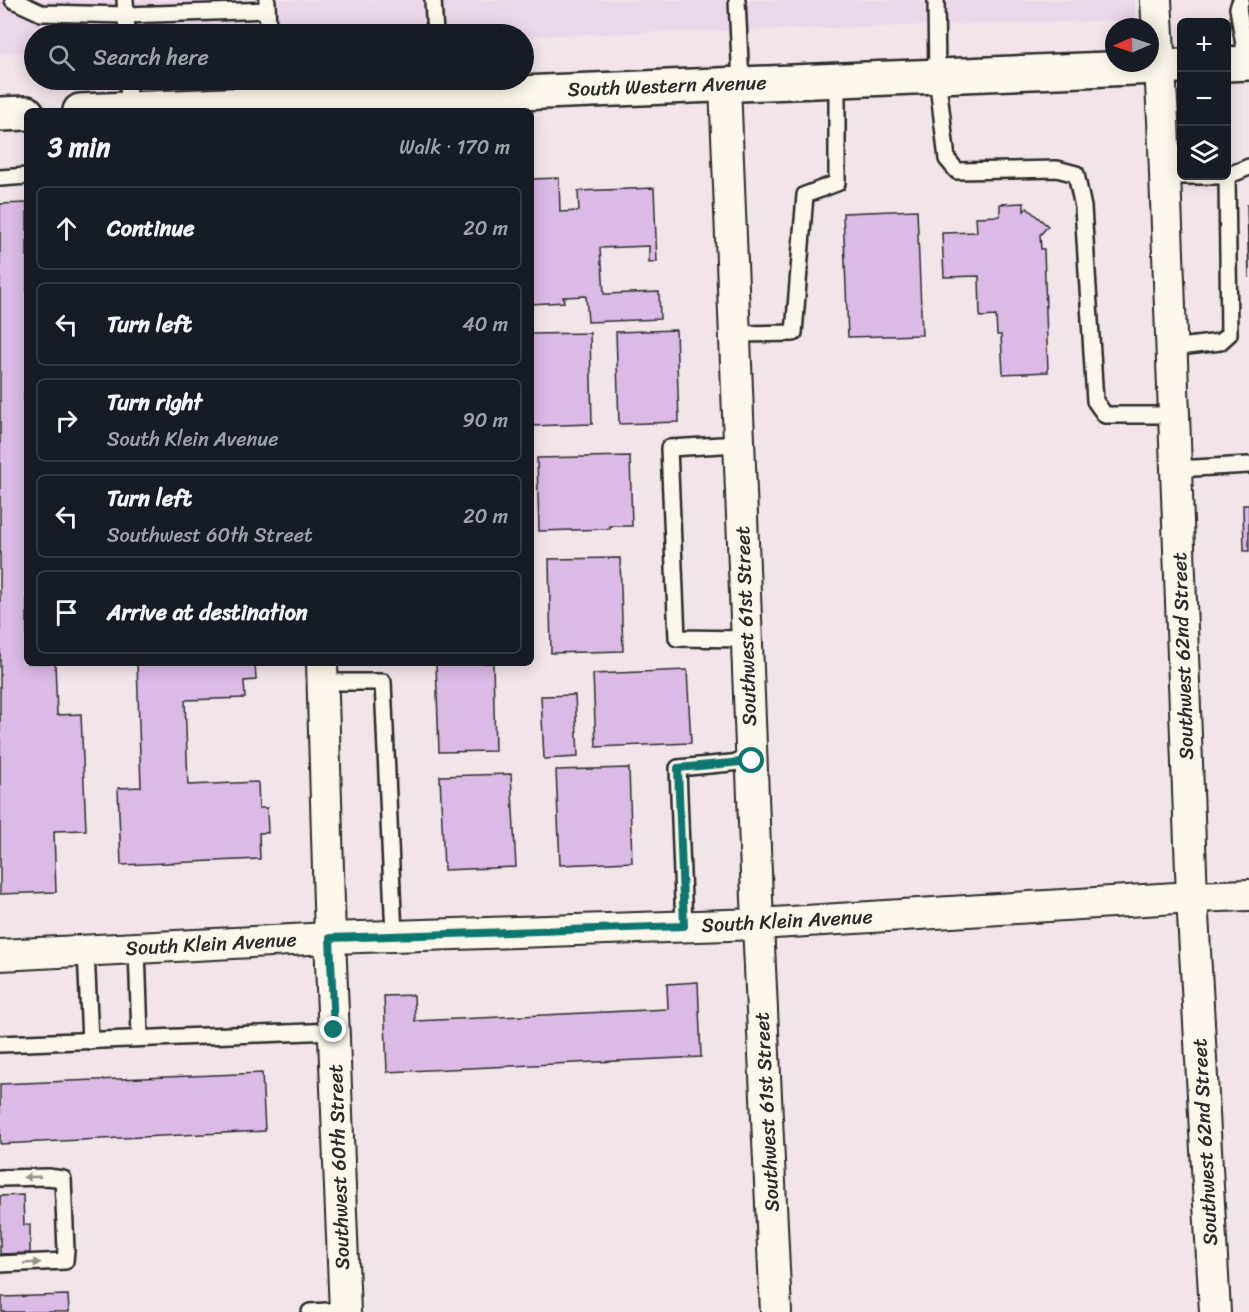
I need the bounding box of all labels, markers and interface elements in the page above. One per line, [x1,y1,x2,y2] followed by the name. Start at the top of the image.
[1105,18,1159,72] north arrow
[1177,18,1231,180] map controls
[1177,18,1231,72] button: +
[24,24,534,90] search box
[93,38,209,77] text: Search here
[45,41,78,74] icon: search
[567,65,767,107] street label: South Western Avenue
[1177,72,1231,126] button: −
[48,124,110,170] text: 3 min
[1177,126,1231,180] button: layers
[399,130,510,165] text: Walk · 170 m
[107,209,195,248] text: Continue
[463,211,508,246] text: 20 m
[50,212,83,245] icon: ahead
[107,305,192,344] text: Turn left
[462,307,508,342] text: 40 m
[50,308,83,341] icon: left
[107,383,202,422] text: Turn right
[463,403,508,438] text: 90 m
[50,404,83,437] icon: right
[107,422,278,457] text: South Klein Avenue
[107,479,192,518] text: Turn left
[463,499,508,534] text: 20 m
[50,500,83,533] icon: left
[107,518,313,553] text: Southwest 60th Street
[725,525,767,727] street label: Southwest 61st Street
[1162,551,1204,760] street label: Southwest 62nd Street
[107,593,308,632] text: Arrive at destination
[50,596,83,629] icon: arrive
[738,747,764,773] route start
[700,899,874,943] street label: South Klein Avenue
[124,922,298,966] street label: South Klein Avenue
[744,1011,790,1213] street label: Southwest 61st Street
[320,1016,346,1042] route end
[1182,1037,1228,1247] street label: Southwest 62nd Street
[318,1063,360,1270] street label: Southwest 60th Street
[22,1172,41,1182] one-way arrow
[23,1258,42,1267] one-way arrow

